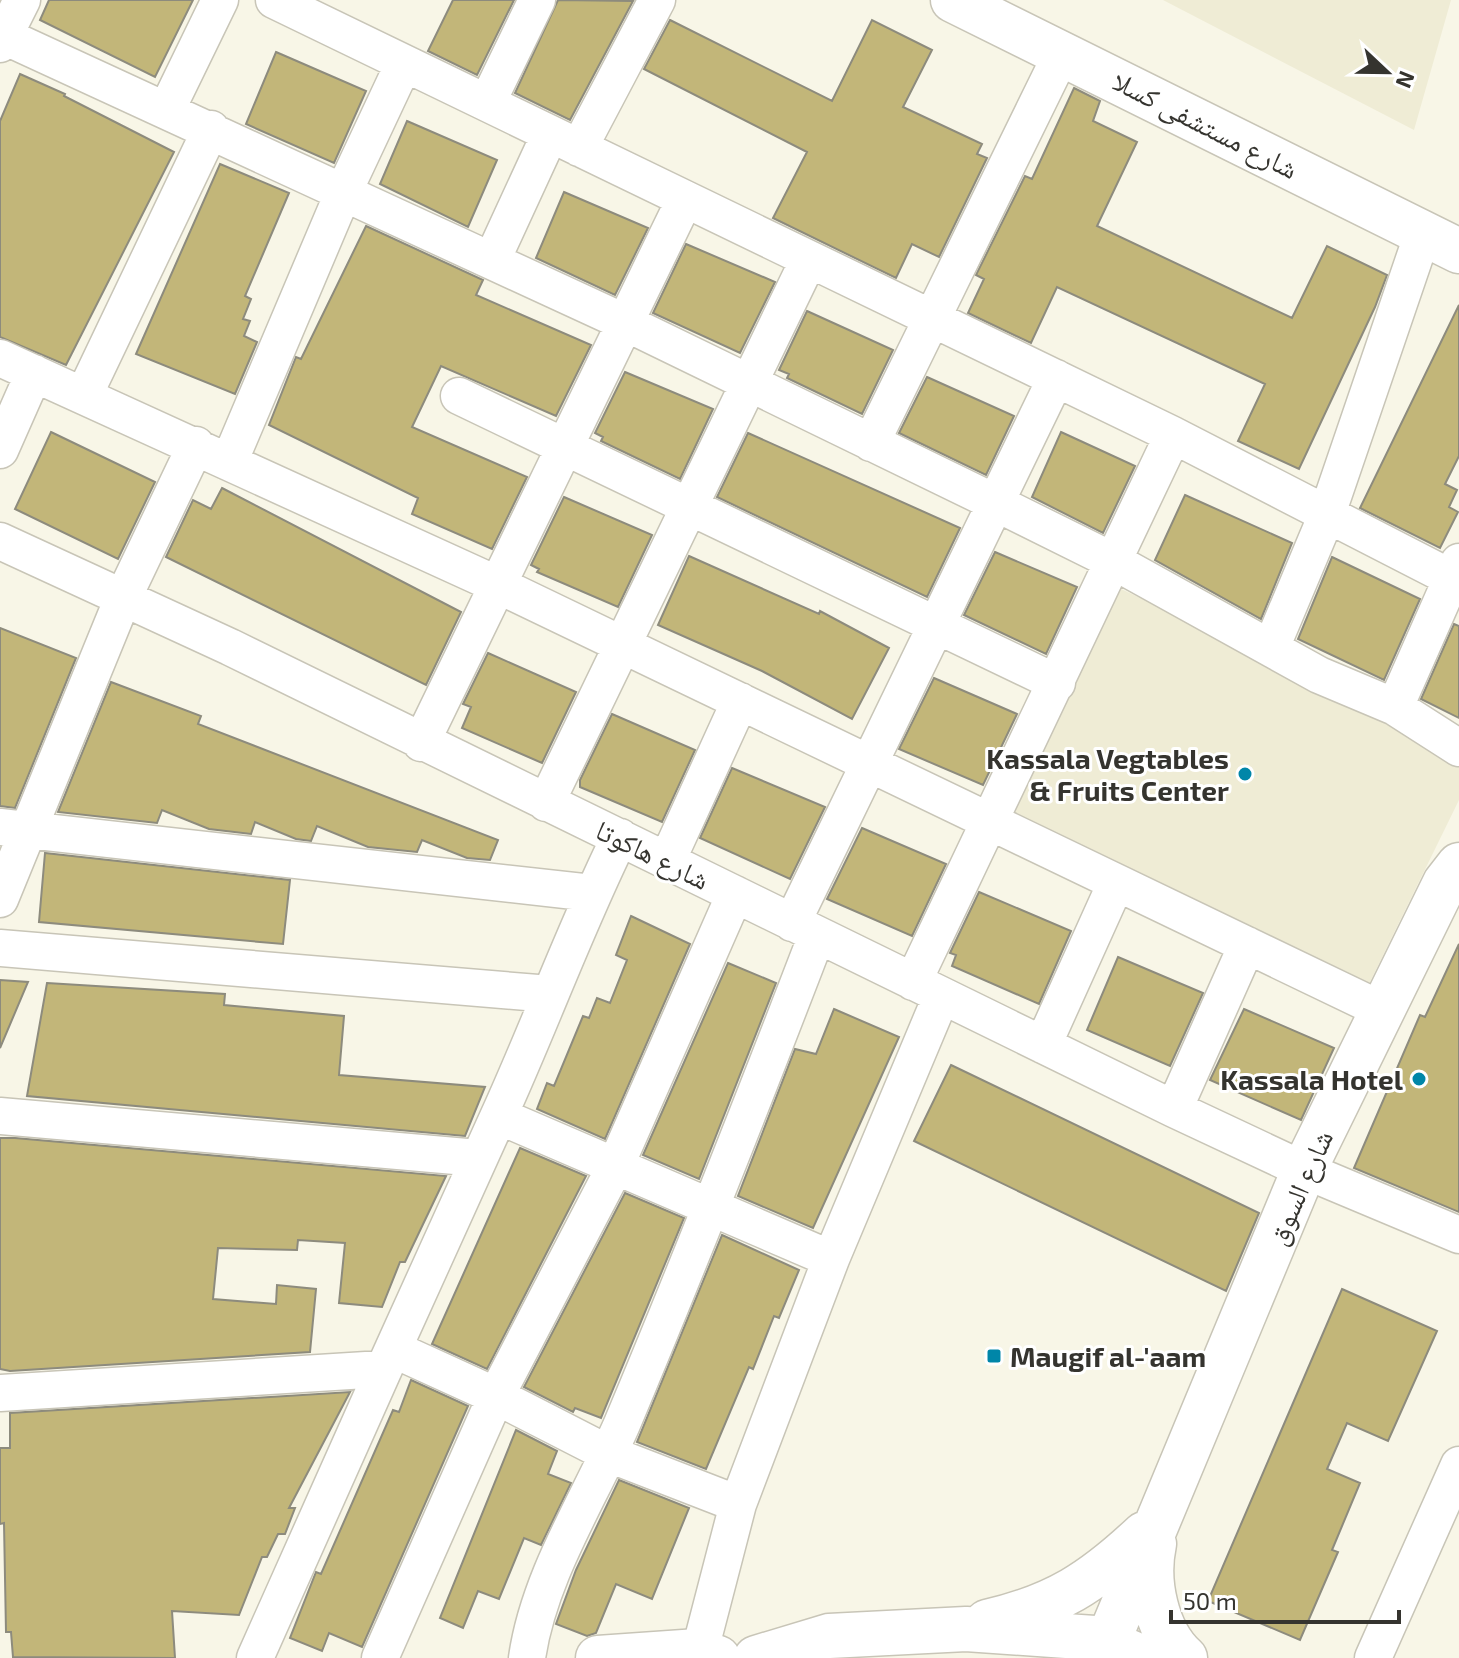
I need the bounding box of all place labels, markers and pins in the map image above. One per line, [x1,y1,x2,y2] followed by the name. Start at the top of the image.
[986,741,1229,807] place label: Kassala Vegtables & Fruits Center
[1236,765,1254,783] marker: Kassala Vegtables & Fruits Center
[1220,1062,1404,1096] place label: Kassala Hotel
[1410,1070,1428,1088] marker: Kassala Hotel
[1010,1339,1206,1373] place label: Maugif al-'aam
[985,1347,1003,1365] marker: Maugif al-'aam

